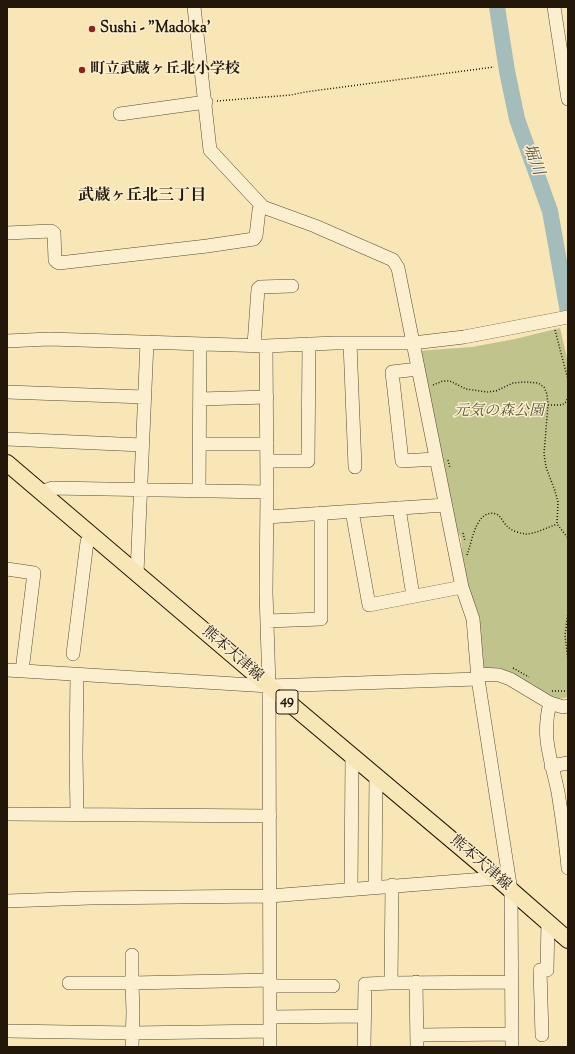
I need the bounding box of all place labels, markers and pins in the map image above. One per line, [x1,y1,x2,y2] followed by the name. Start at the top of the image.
[100,20,211,38] place label: Sushi - "Madoka'
[87,24,97,34] marker: Sushi - "Madoka'
[90,61,240,79] place label: 町立武蔵ヶ丘北小学校
[77,65,87,75] marker: 町立武蔵ヶ丘北小学校

